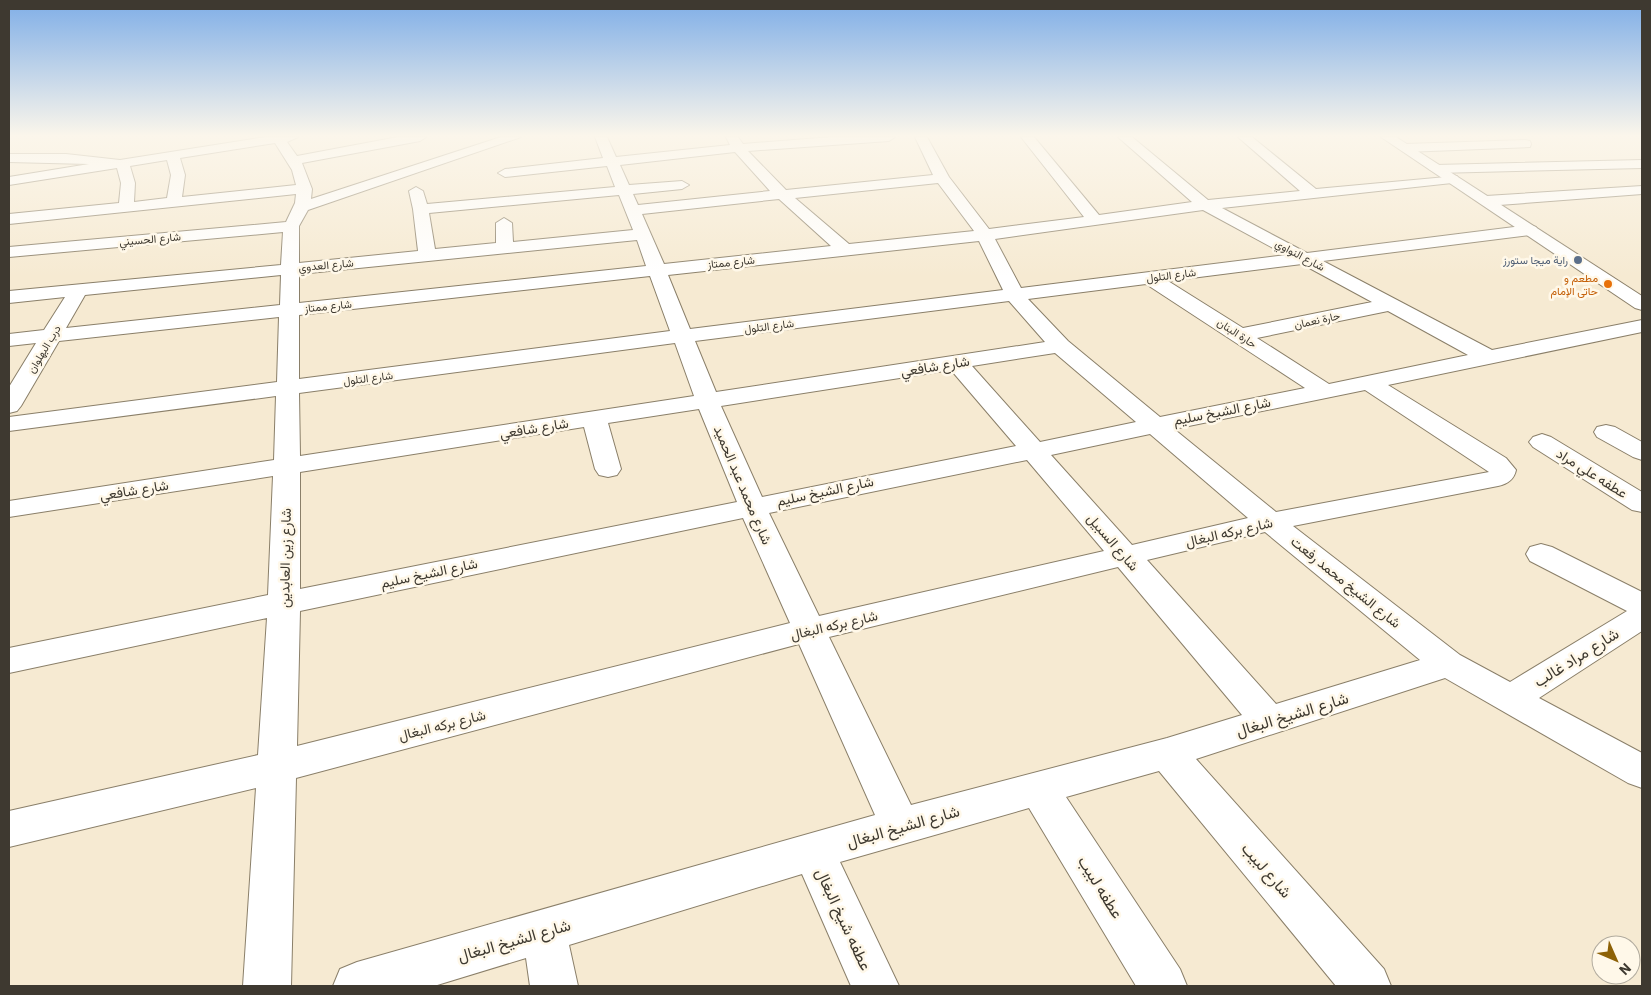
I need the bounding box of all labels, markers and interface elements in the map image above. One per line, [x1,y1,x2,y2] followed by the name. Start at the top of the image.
[118,229,182,252] street label: شارع الحسيني
[1271,236,1328,277] street label: شارع النواوي
[706,253,756,273] street label: شارع ممتاز
[1502,253,1568,267] place label: راية ميجا ستورز
[1572,254,1584,266] marker: راية ميجا ستورز
[298,256,355,277] street label: شارع العدوي
[1145,265,1197,286] street label: شارع التلول
[1551,271,1598,299] place label: مطعم و حاتى الإمام
[1602,278,1614,290] marker: مطعم و حاتى الإمام
[303,297,353,317] street label: شارع ممتاز
[1293,308,1341,332] street label: حارة نعمان
[1215,315,1259,351] street label: حارة البنان
[743,316,795,337] street label: شارع التلول
[24,322,64,376] street label: درب البهلوان
[899,352,971,383] street label: شارع شافعي
[342,368,394,389] street label: شارع التلول
[1172,393,1273,431] street label: شارع الشيخ سليم
[498,414,570,445] street label: شارع شافعي
[708,423,776,548] street label: شارع محمد عبد الحميد
[1552,444,1631,504] street label: عطفه علي مراد
[775,472,876,512] street label: شارع الشيخ سليم
[98,476,170,507] street label: شارع شافعي
[275,508,297,608] street label: شارع زين العابدين
[1082,510,1143,576] street label: شارع السبيل
[1183,513,1275,553] street label: شارع بركه البغال
[1286,532,1405,633] street label: شارع الشيخ محمد رفعت
[379,554,480,594] street label: شارع الشيخ سليم
[788,606,880,646] street label: شارع بركه البغال
[1530,623,1623,693] street label: شارع مراد غالب
[1233,687,1351,743] street label: شارع الشيخ البغال
[397,705,488,746] street label: شارع بركه البغال
[844,800,962,854] street label: شارع الشيخ البغال
[1236,838,1296,903] street label: شارع لبيب
[1074,852,1128,922] street label: عطفه لبيب
[810,865,876,974] street label: عطفه شيخ البغال
[455,914,573,968] street label: شارع الشيخ البغال
[1591,935,1641,985] north arrow
[1615,959,1635,979] text: N

